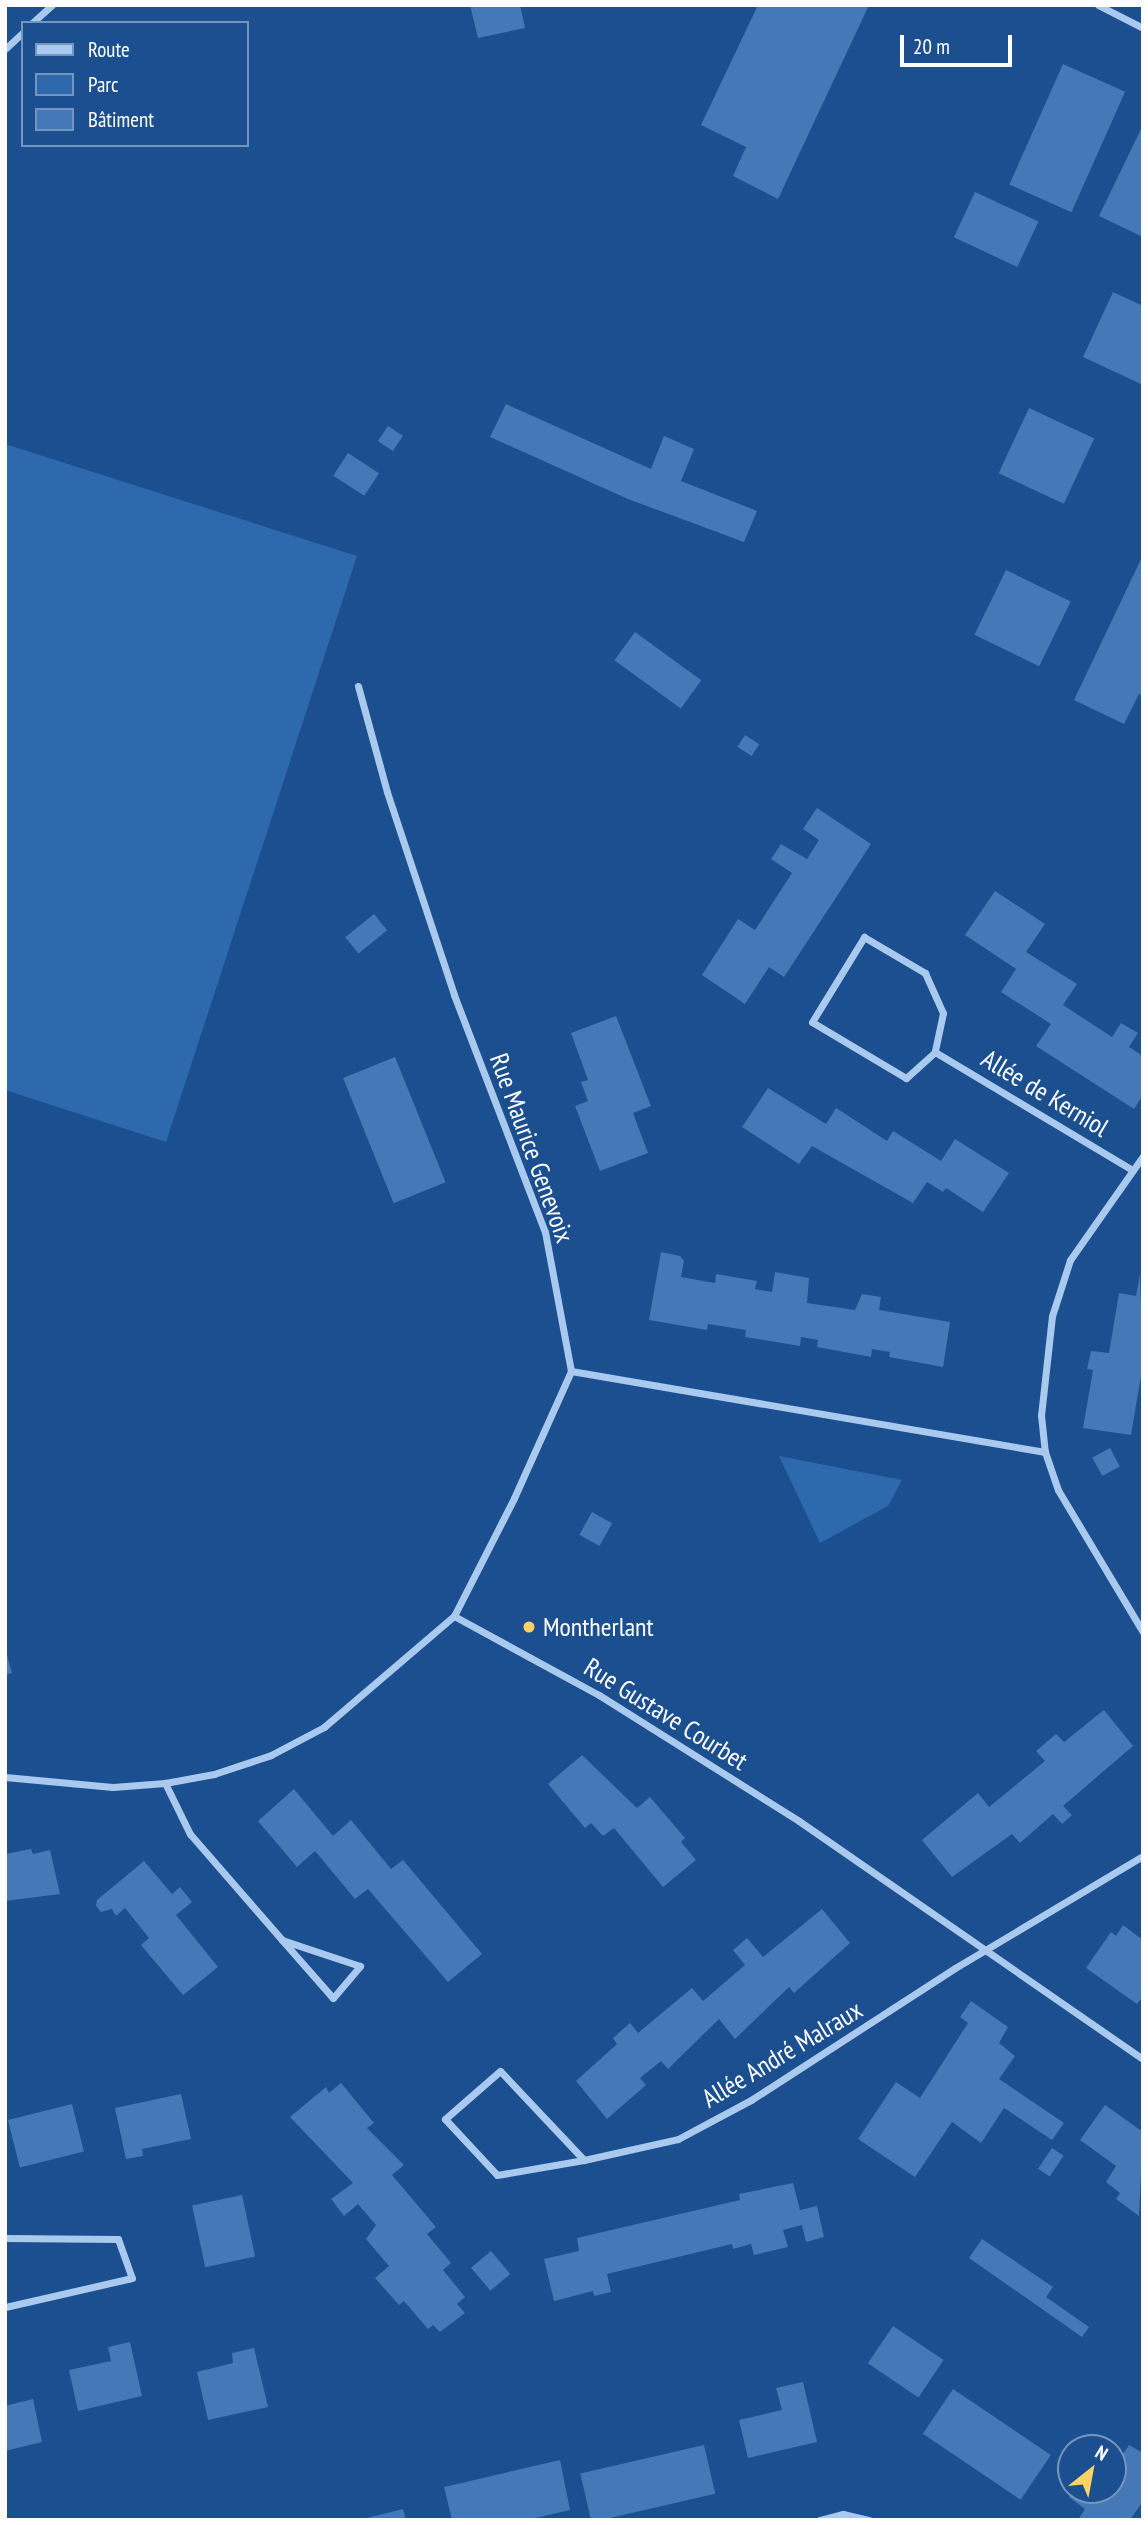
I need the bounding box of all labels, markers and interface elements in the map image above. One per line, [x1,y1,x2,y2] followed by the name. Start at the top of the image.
[21,21,248,147] legend
[903,21,1015,65] scale bar
[913,33,950,60] text: 20 m
[88,36,130,63] text: Route
[88,71,119,98] text: Parc
[88,106,154,133] text: Bâtiment
[976,1043,1114,1143] street label: Allée de Kerniol
[483,1049,581,1247] street label: Rue Maurice Genevoix
[543,1611,654,1643] place label: Montherlant
[521,1619,537,1635] marker: Montherlant
[579,1651,753,1777] street label: Rue Gustave Courbet
[696,1994,868,2114] street label: Allée André Malraux
[1057,2434,1127,2504] north arrow
[1091,2440,1112,2466] text: N

